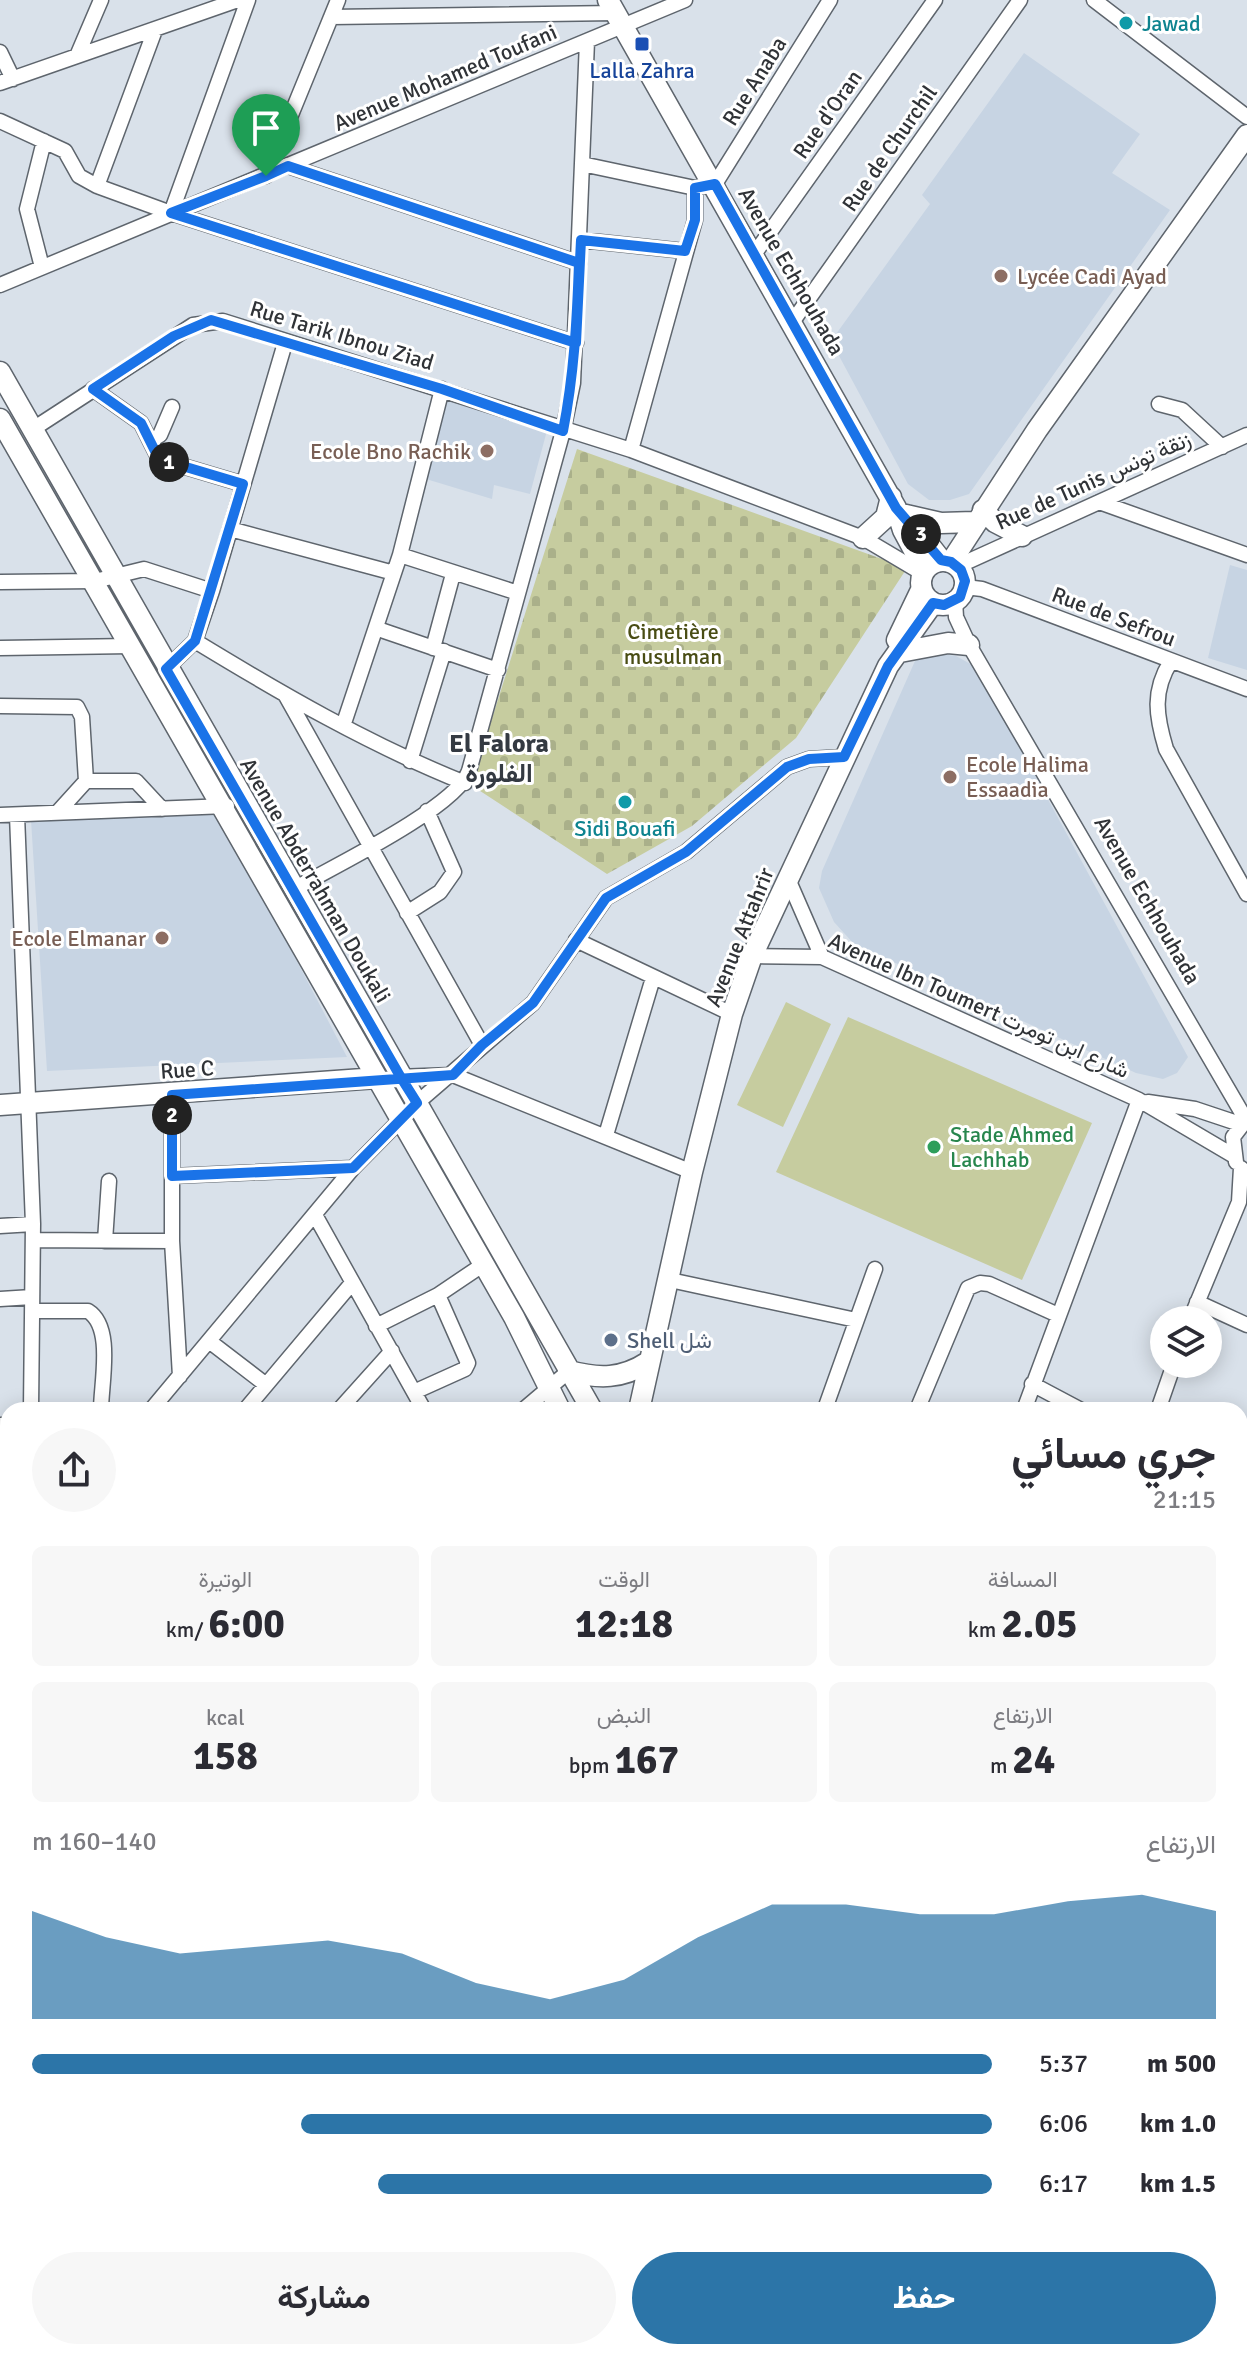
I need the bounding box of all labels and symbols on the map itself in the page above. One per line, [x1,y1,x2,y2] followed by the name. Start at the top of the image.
[1142,10,1201,37] place label: Jawad
[1117,14,1135,32] marker: Jawad
[329,18,561,137] street label: Avenue Mohamed Toufani
[716,32,792,131] street label: Rue Anaba
[633,35,651,53] marker: Lalla Zahra
[589,57,695,84] place label: Lalla Zahra
[787,65,868,164] street label: Rue d'Oran
[836,80,943,217] street label: Rue de Churchil
[232,94,300,176] pin
[732,182,851,360] street label: Avenue Echhouhada
[1017,263,1167,290] place label: Lycée Cadi Ayad
[992,267,1010,285] marker: Lycée Cadi Ayad
[247,295,437,376] street label: Rue Tarik Ibnou Ziad
[991,425,1195,536] street label: Rue de Tunis زنقة تونس
[310,438,471,465] place label: Ecole Bno Rachik
[149,442,189,482] pin: 1
[478,442,496,460] marker: Ecole Bno Rachik
[901,514,941,554] pin: 3
[1048,581,1179,652] street label: Rue de Sefrou
[624,618,722,670] park label: Cimetière musulman
[449,728,549,790] district label: El Falora الفلورة
[966,751,1089,803] place label: Ecole Halima Essaadia
[234,753,397,1008] street label: Avenue Abderrahman Doukali
[941,768,959,786] marker: Ecole Halima Essaadia
[616,793,634,811] marker: Sidi Bouafi
[1088,811,1207,989] street label: Avenue Echhouhada
[574,815,676,842] place label: Sidi Bouafi
[699,864,780,1011] street label: Avenue Attahrir
[11,925,146,952] place label: Ecole Elmanar
[824,927,1133,1085] street label: Avenue Ibn Toumert شارع ابن تومرت
[153,929,171,947] marker: Ecole Elmanar
[159,1054,215,1085] street label: Rue C
[152,1095,192,1135] pin: 2
[950,1121,1074,1173] place label: Stade Ahmed Lachhab
[925,1138,943,1156] marker: Stade Ahmed Lachhab
[627,1327,712,1354] place label: Shell شل
[602,1331,620,1349] marker: Shell شل

